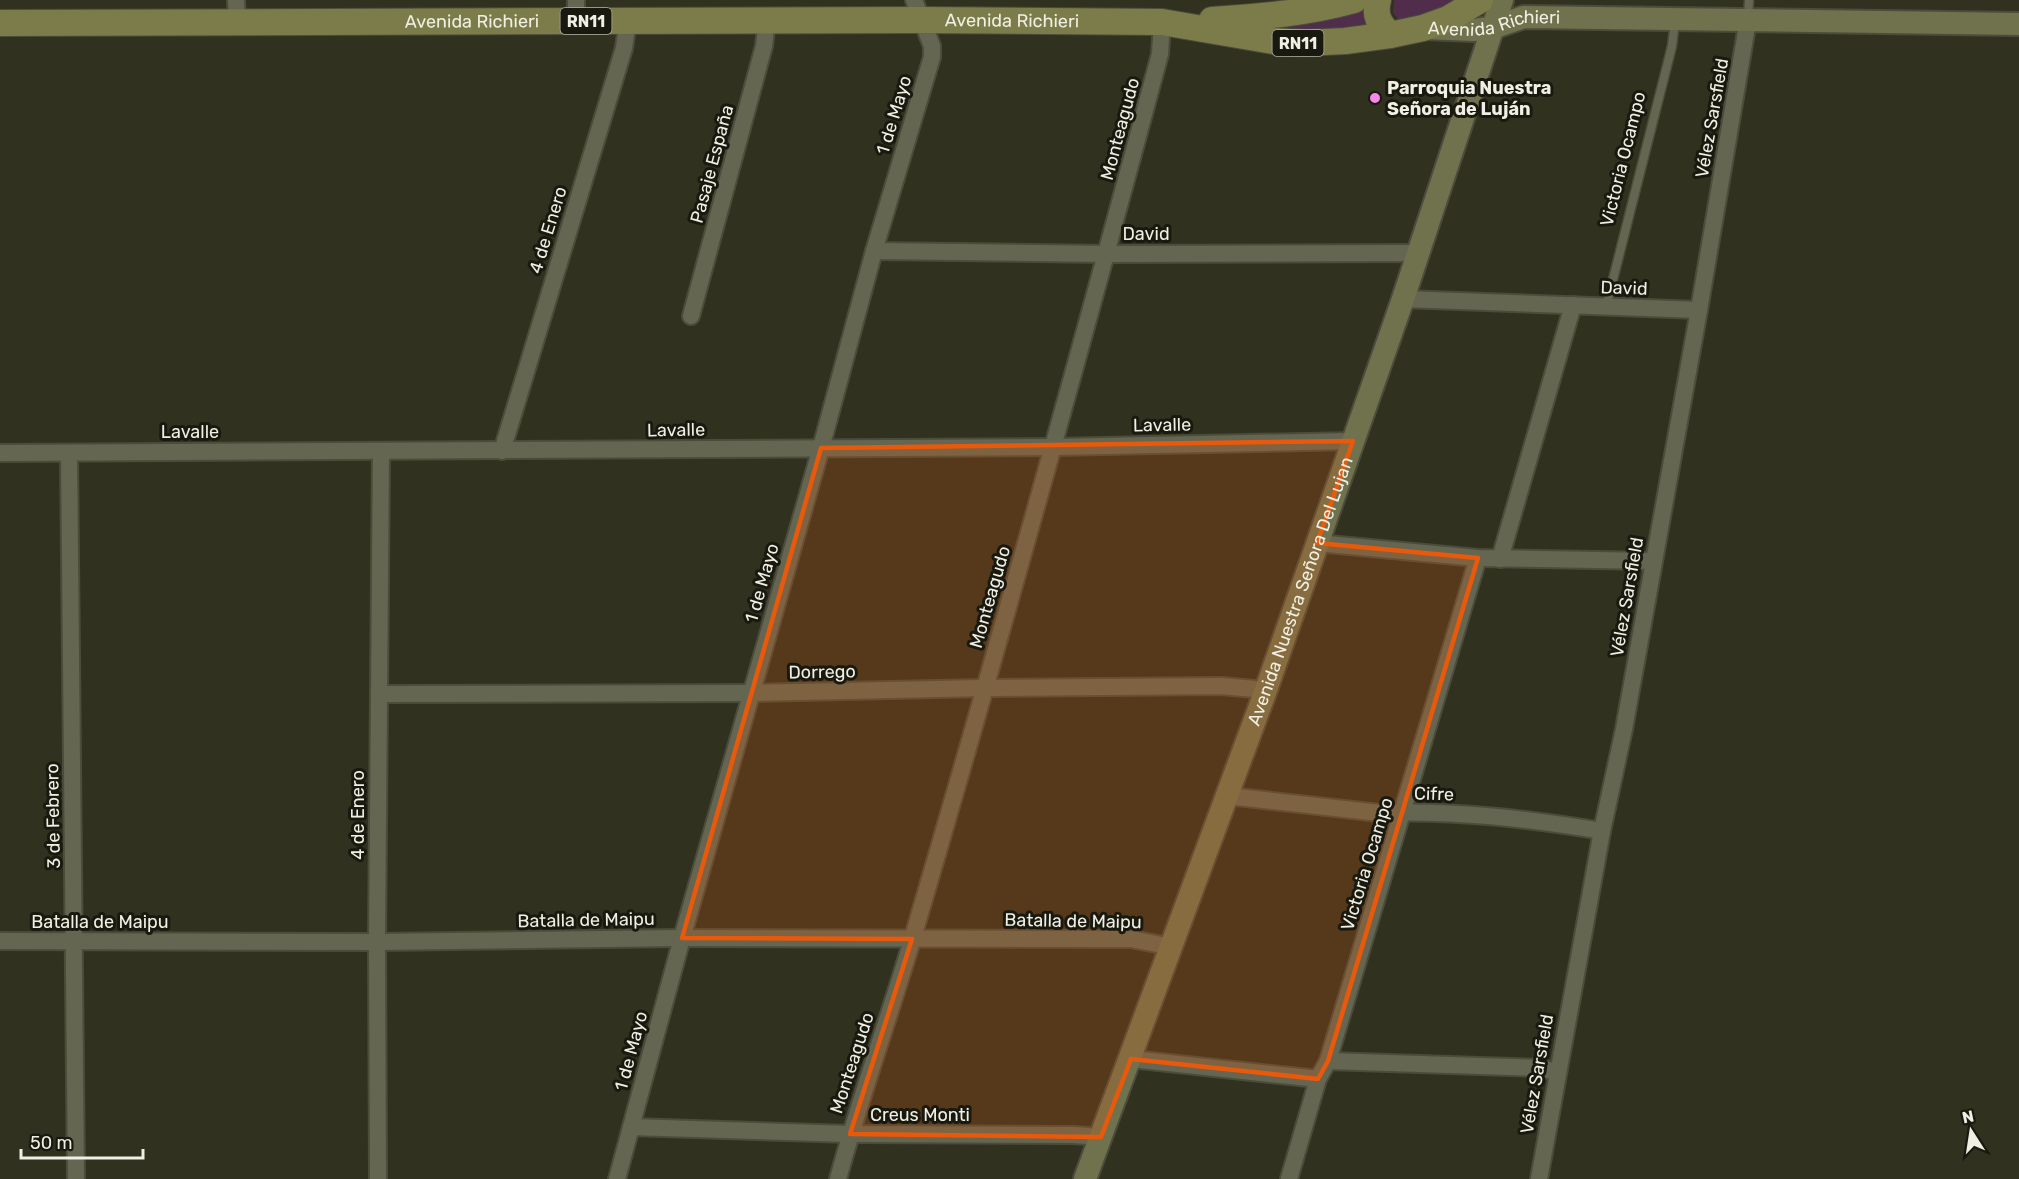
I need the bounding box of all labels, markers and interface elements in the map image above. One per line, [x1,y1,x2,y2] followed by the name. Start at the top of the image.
[1427,6,1560,41] street label: Avenida Richieri
[560,8,612,34] road number: RN11
[945,9,1079,32] street label: Avenida Richieri
[405,10,539,33] street label: Avenida Richieri
[1272,30,1324,56] road number: RN11
[1691,56,1733,180] street label: Vélez Sarsfield
[872,73,916,157] street label: 1 de Mayo
[1096,75,1144,183] street label: Monteagudo
[1387,77,1551,120] place label: Parroquia Nuestra Señora de Luján
[1596,89,1650,229] street label: Victoria Ocampo
[1368,91,1382,105] marker: Parroquia Nuestra Señora de Luján
[686,103,738,225] street label: Pasaje España
[524,184,572,276] street label: 4 de Enero
[1122,223,1170,245] street label: David
[1600,276,1648,300] street label: David
[1133,413,1191,437] street label: Lavalle
[647,418,705,442] street label: Lavalle
[161,421,219,443] street label: Lavalle
[1243,454,1358,729] street label: Avenida Nuestra Señora Del Lujan
[1606,535,1648,659] street label: Vélez Sarsfield
[740,541,784,625] street label: 1 de Mayo
[965,543,1015,651] street label: Monteagudo
[788,660,856,684] street label: Dorrego
[41,763,65,869] street label: 3 de Febrero
[347,770,369,860] street label: 4 de Enero
[1414,782,1454,806] street label: Cifre
[1336,795,1398,933] street label: Victoria Ocampo
[517,908,655,932] street label: Batalla de Maipu
[1004,909,1142,933] street label: Batalla de Maipu
[31,911,169,933] street label: Batalla de Maipu
[610,1009,652,1093] street label: 1 de Mayo
[825,1010,879,1116] street label: Monteagudo
[1516,1012,1558,1136] street label: Vélez Sarsfield
[1941,1101,2001,1161] north arrow
[870,1104,970,1126] street label: Creus Monti
[1960,1106,1976,1127] text: N
[21,1122,142,1160] scale bar
[30,1132,73,1154] text: 50 m

